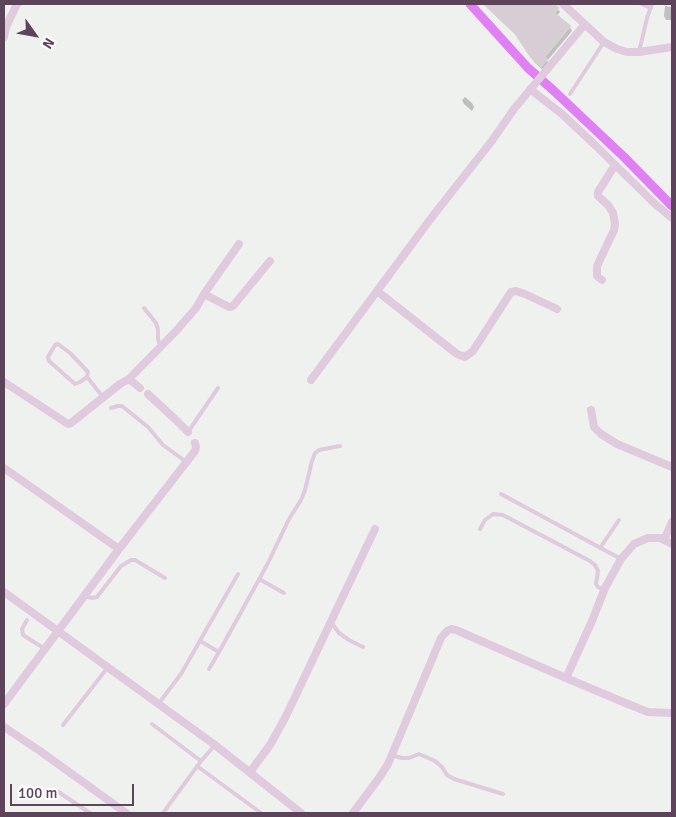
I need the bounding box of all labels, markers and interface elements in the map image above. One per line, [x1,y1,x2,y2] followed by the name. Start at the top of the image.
[10,10,60,60] north arrow
[38,35,58,52] text: N
[12,774,136,806] scale bar
[18,784,58,802] text: 100 m

